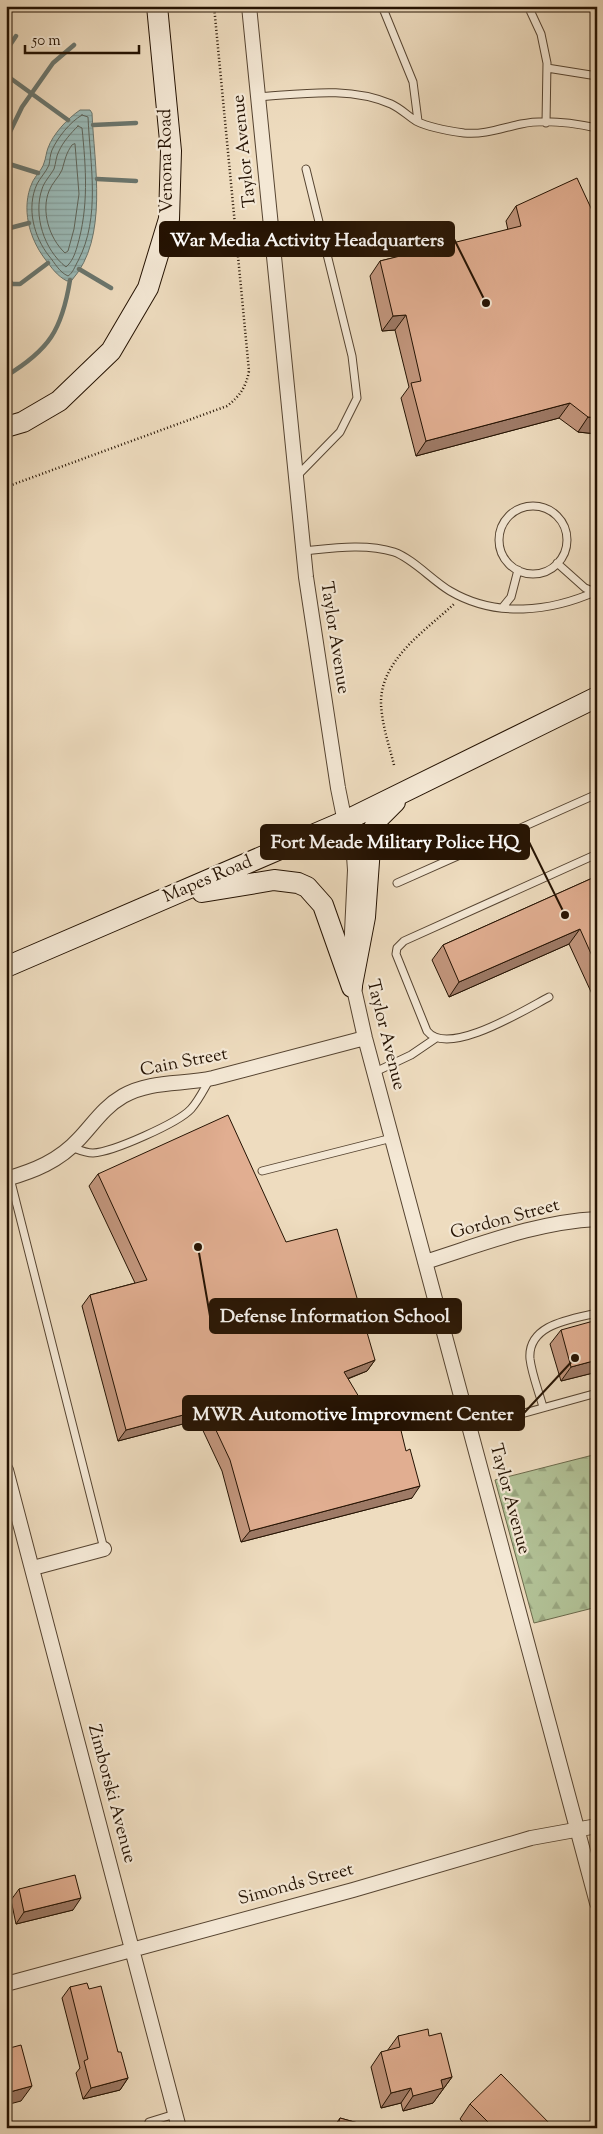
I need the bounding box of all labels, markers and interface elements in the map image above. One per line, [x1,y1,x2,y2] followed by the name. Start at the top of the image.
[25,22,139,54] scale bar
[31,31,61,52] text: 50 m
[226,93,264,209] street label: Taylor Avenue
[153,108,181,214] street label: Venona Road
[160,222,454,256] callout: War Media Activity Headquarters
[170,228,445,255] text: War Media Activity Headquarters
[312,580,356,696] street label: Taylor Avenue
[261,825,529,859] callout: Fort Meade Military Police HQ
[271,830,522,857] text: Fort Meade Military Police HQ
[159,850,257,910] street label: Mapes Road
[359,977,411,1093] street label: Taylor Avenue
[138,1042,230,1084] street label: Cain Street
[447,1193,563,1247] street label: Gordon Street
[210,1299,461,1333] callout: Defense Information School
[220,1304,451,1331] text: Defense Information School
[183,1396,524,1430] callout: MWR Automotive Improvment Center
[192,1402,514,1429] text: MWR Automotive Improvment Center
[482,1441,536,1557] street label: Taylor Avenue
[80,1722,142,1866] street label: Zimborski Avenue
[235,1857,357,1913] street label: Simonds Street

